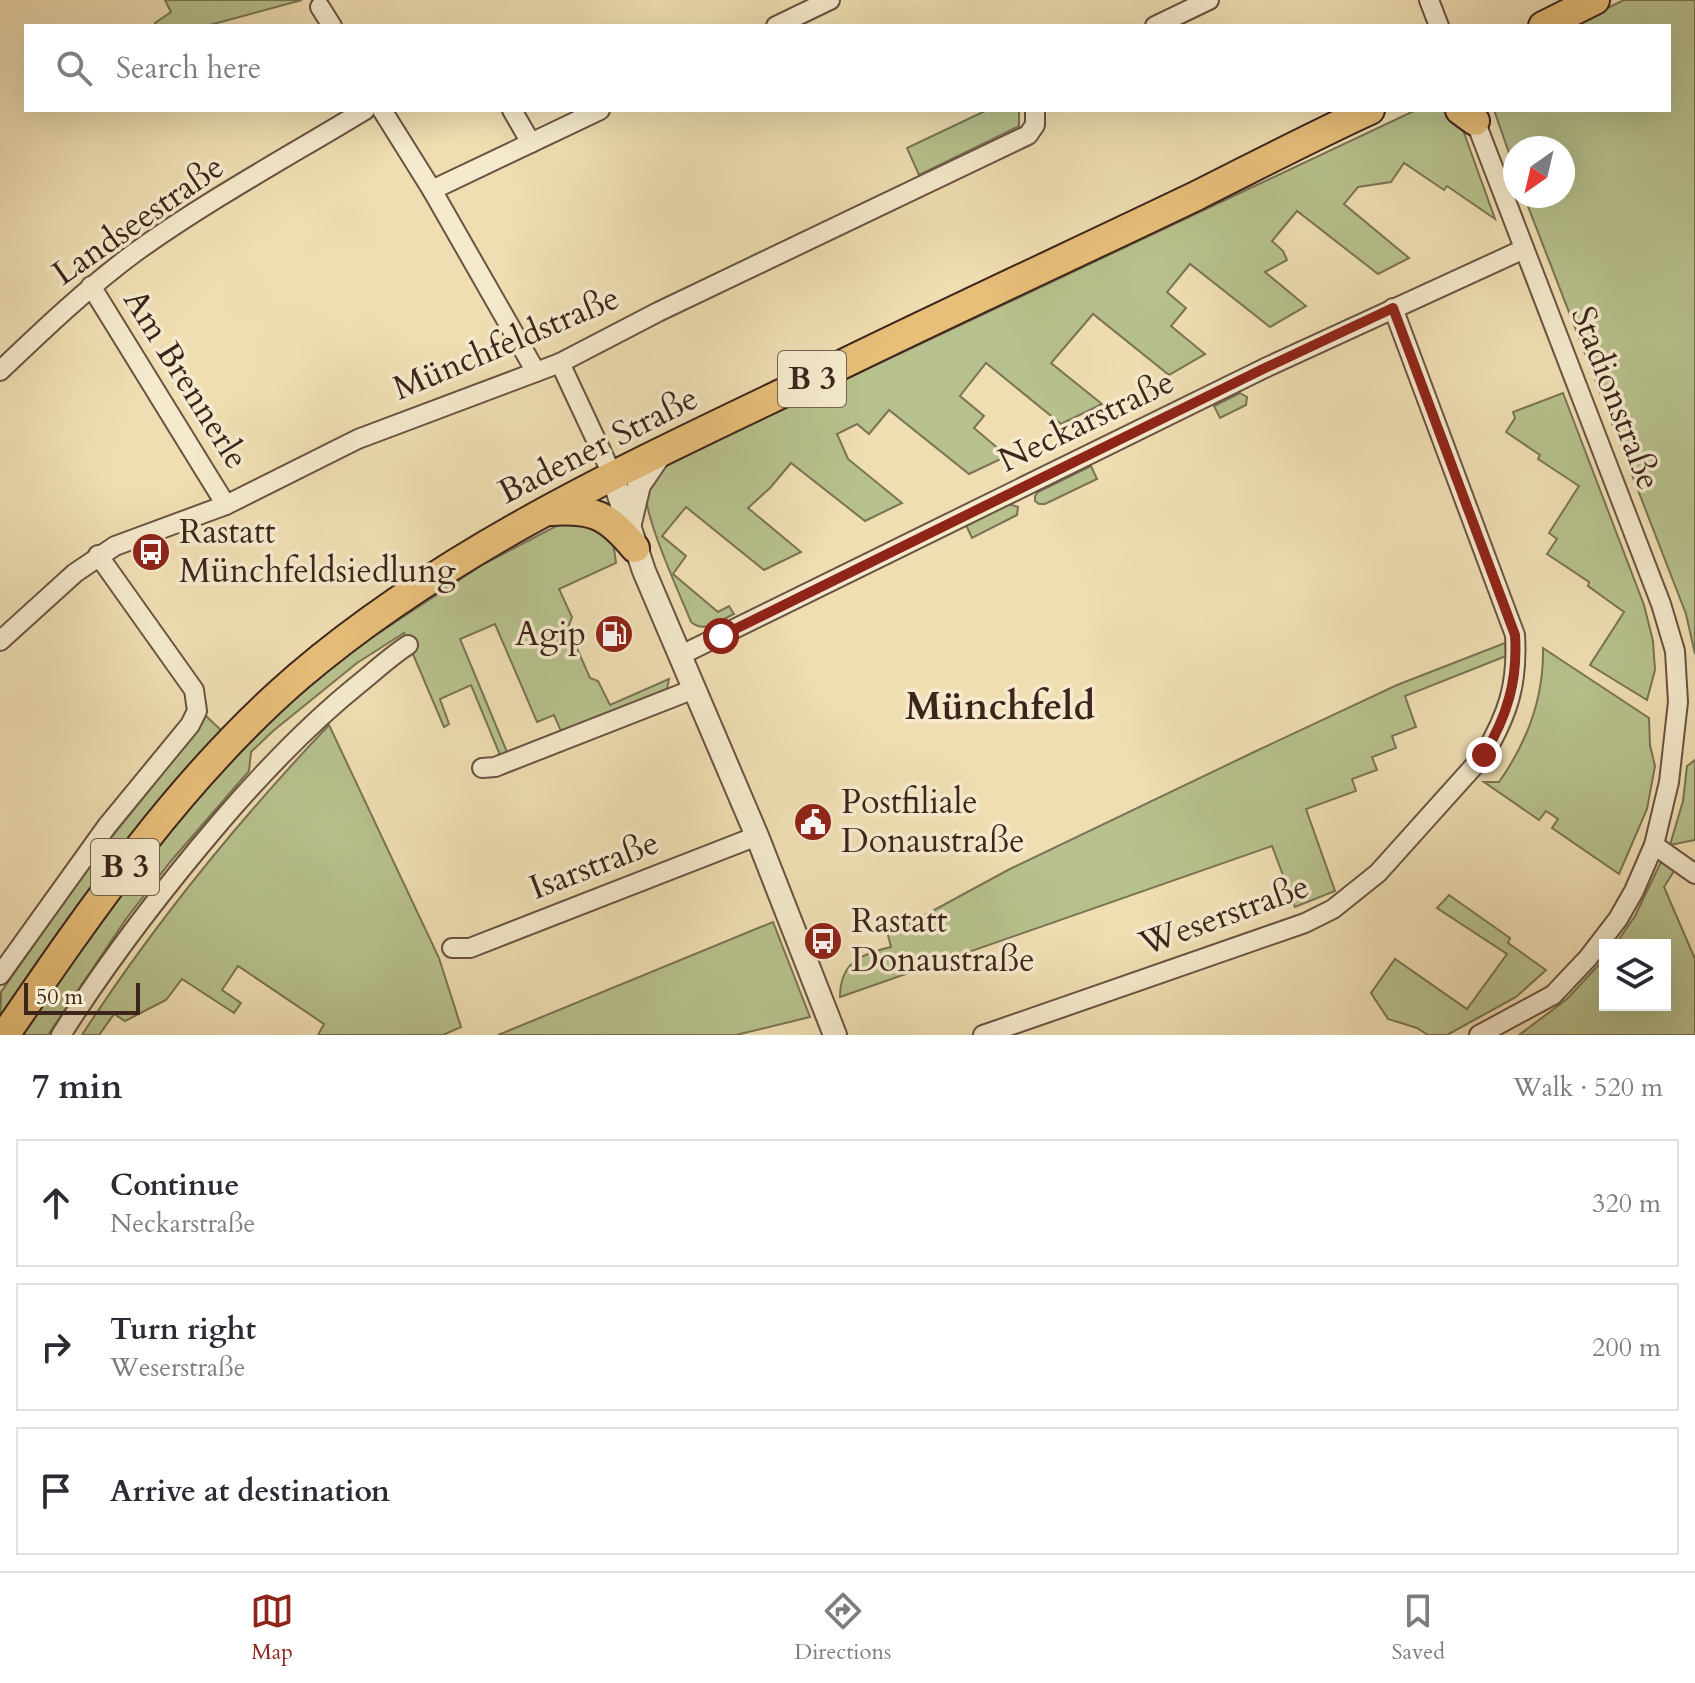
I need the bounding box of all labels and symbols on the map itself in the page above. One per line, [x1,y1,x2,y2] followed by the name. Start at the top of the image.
[1503,136,1575,208] north arrow
[43,144,233,296] street label: Landseestraße
[386,275,626,411] street label: Münchfeldstraße
[113,280,259,478] street label: Am Brennerle
[1560,300,1672,496] street label: Stadionstraße
[778,351,846,407] road number: B 3
[990,359,1182,483] street label: Neckarstraße
[490,375,706,515] street label: Badener Straße
[179,509,456,594] place label: Rastatt Münchfeldsiedlung
[130,531,172,573] bus stop icon: Rastatt Münchfeldsiedlung
[515,611,586,657] place label: Agip
[593,613,635,655] fuel station icon: Agip
[703,618,739,654] route start
[905,681,1095,733] district label: Münchfeld
[1466,737,1502,773] route end
[841,779,1025,864] place label: Postfiliale Donaustraße
[792,801,834,843] public building icon: Postfiliale Donaustraße
[523,819,665,911] street label: Isarstraße
[91,839,159,895] road number: B 3
[1132,863,1315,967] street label: Weserstraße
[851,898,1035,983] place label: Rastatt Donaustraße
[802,920,844,962] bus stop icon: Rastatt Donaustraße
[24,979,140,1015] scale bar

